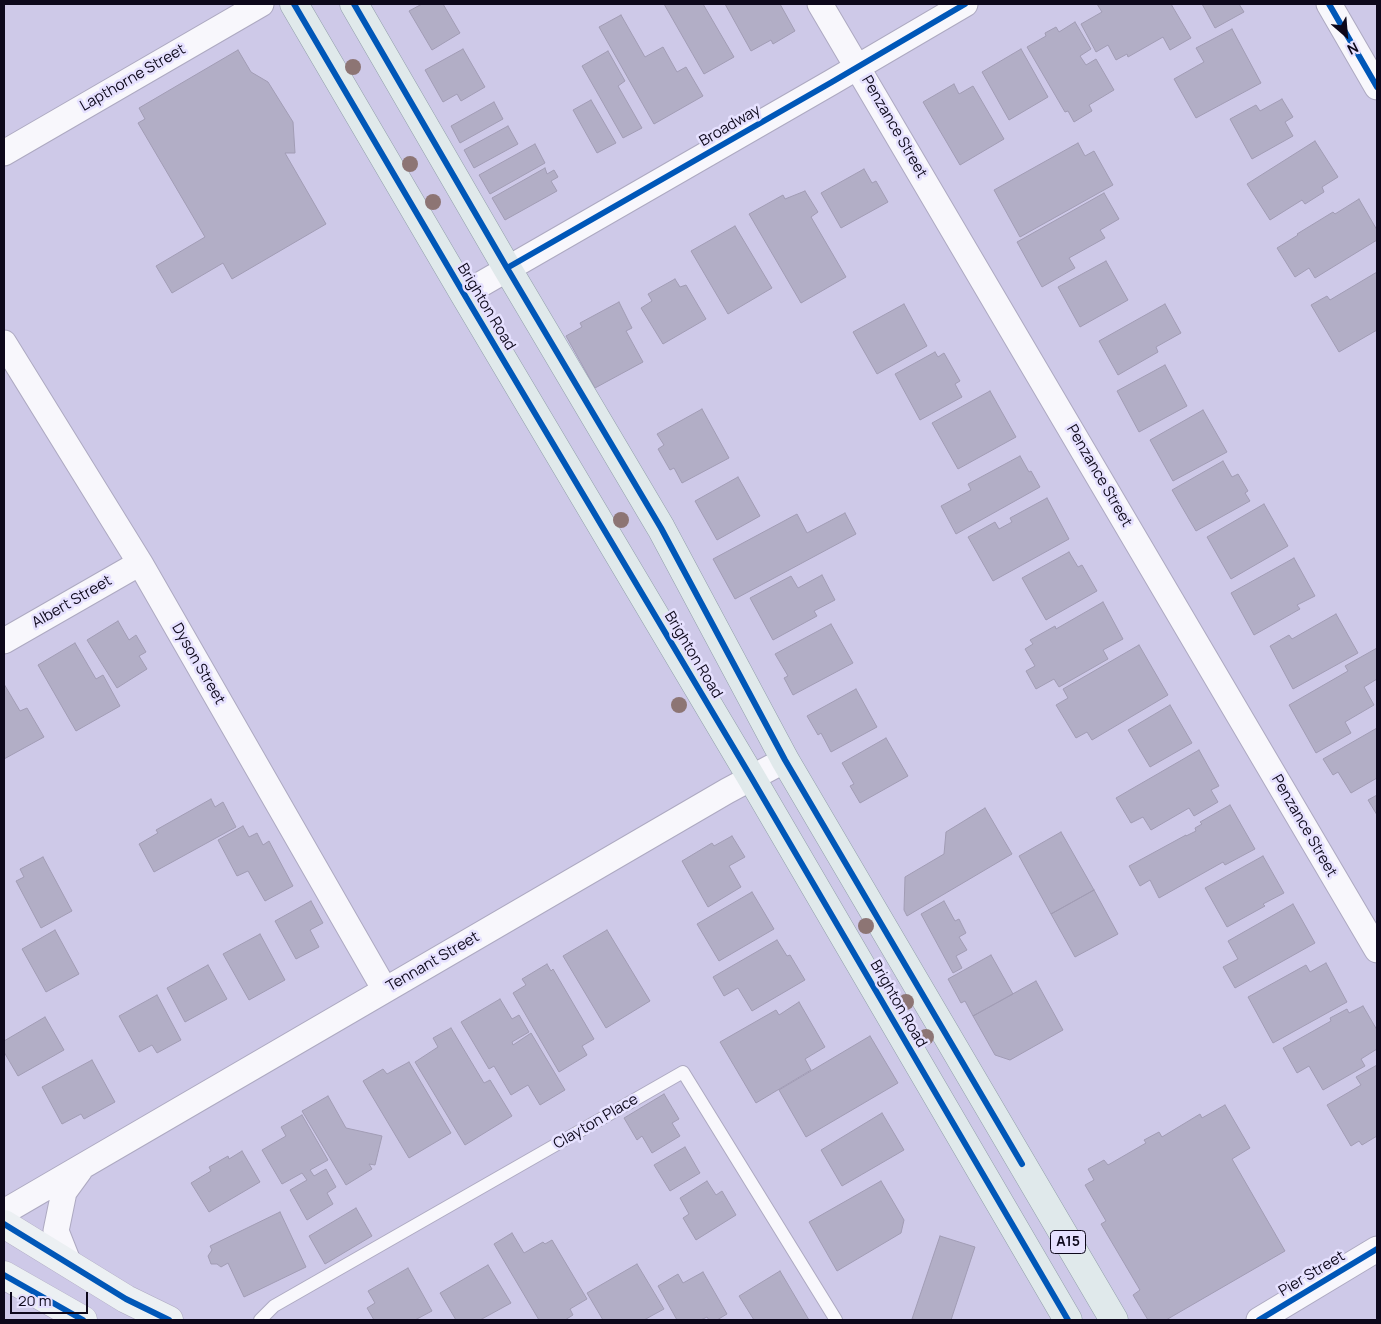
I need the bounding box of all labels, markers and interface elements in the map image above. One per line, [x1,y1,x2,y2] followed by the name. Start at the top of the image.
[1321,10,1371,60] north arrow
[1344,38,1362,60] text: N
[77,41,189,115] street label: Lapthorne Street
[857,73,931,181] street label: Penzance Street
[696,101,764,151] street label: Broadway
[453,260,519,354] street label: Brighton Road
[1062,422,1136,530] street label: Penzance Street
[29,572,115,632] street label: Albert Street
[660,608,726,702] street label: Brighton Road
[168,620,228,708] street label: Dyson Street
[1267,772,1341,880] street label: Penzance Street
[383,928,483,996] street label: Tennant Street
[866,957,930,1051] street label: Brighton Road
[550,1090,642,1154] street label: Clayton Place
[1050,1230,1086,1254] road number: A15
[1276,1247,1348,1301] street label: Pier Street
[12,1282,90,1314] scale bar
[18,1290,51,1311] text: 20 m

